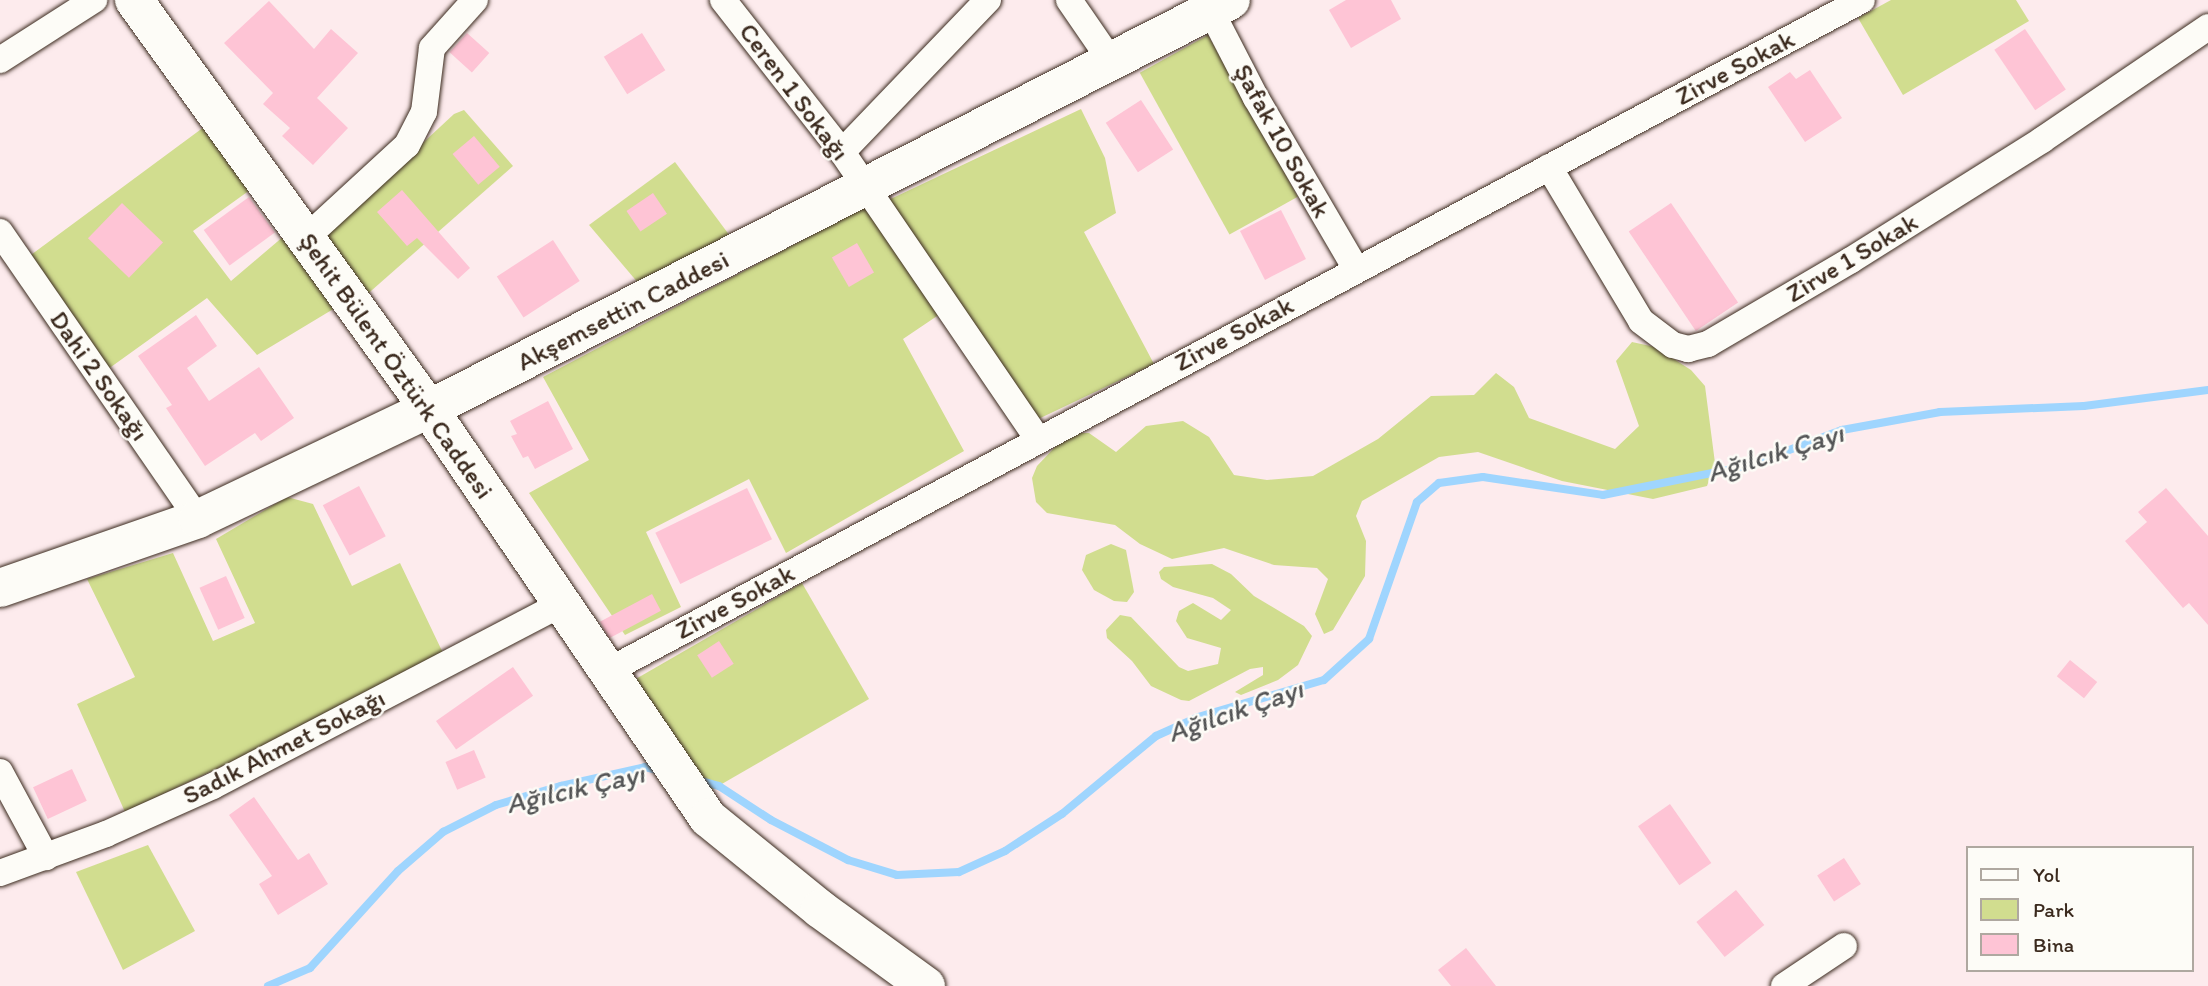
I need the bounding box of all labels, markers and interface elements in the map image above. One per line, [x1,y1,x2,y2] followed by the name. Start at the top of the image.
[732,17,856,167] street label: Ceren 1 Sokağı
[1671,24,1799,112] street label: Zirve Sokak
[1227,59,1337,223] street label: Şafak 10 Sokak
[1781,207,1923,309] street label: Zirve 1 Sokak
[292,227,500,505] street label: Şehit Bülent Öztürk Caddesi
[512,244,734,378] street label: Akşemsettin Caddesi
[1170,290,1298,378] street label: Zirve Sokak
[43,305,155,447] street label: Dahi 2 Sokağı
[1703,415,1847,489] water label: Ağılcık Çayı
[671,558,799,646] street label: Zirve Sokak
[1163,671,1307,749] water label: Ağılcık Çayı
[178,683,390,811] street label: Sadık Ahmet Sokağı
[503,756,647,820] water label: Ağılcık Çayı
[1966,846,2194,972] legend
[2033,862,2060,887] text: Yol
[2033,897,2074,922] text: Park
[2033,932,2074,957] text: Bina

